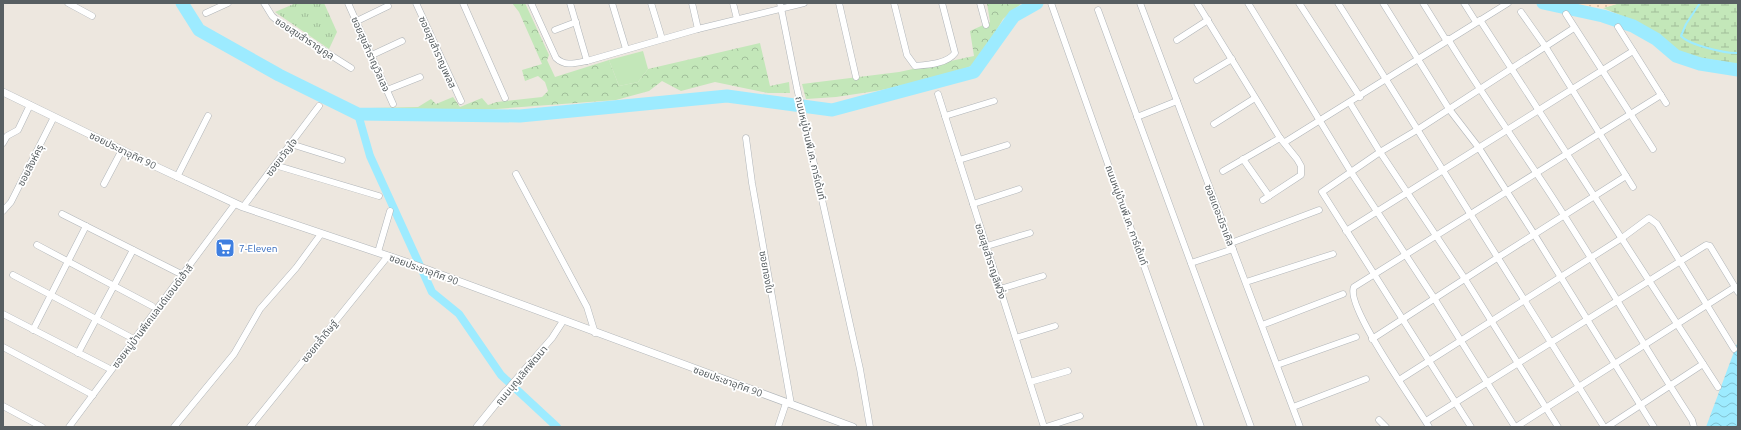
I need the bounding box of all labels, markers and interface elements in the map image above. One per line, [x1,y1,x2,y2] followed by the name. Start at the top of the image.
[273,15,336,62] street label: ซอยสุขสำราญคูล
[348,15,392,94] street label: ซอยสุขสำราญวิลเลจ
[416,15,458,90] street label: ซอยสุขสำราญเพลส
[792,95,829,201] street label: ถนนหมู่บ้านพี.เค. การ์เด้นท์
[87,130,158,172] street label: ซอยประชาอุทิศ 90
[264,136,299,178] street label: ซอยขวัญใจ
[15,142,47,188] street label: ซอยสิงห์ครุ
[1102,163,1151,267] street label: ถนนหมู่บ้านพี.เค. การ์เด้นท์
[1203,183,1236,248] street label: ซอยเดอะมิราเคิล
[972,221,1009,301] street label: ซอยสุขสำราญลีฟวิ่ง
[214,237,236,259] supermarket icon: 7-Eleven
[239,243,277,254] place label: 7-Eleven
[757,250,776,294] street label: ซอยทองใบ
[387,252,460,288] street label: ซอยประชาอุทิศ 90
[109,262,196,371] street label: ซอยหมู่บ้านพีเคแลนด์แอนด์เฮ้าส์
[297,316,340,365] street label: ซอยกล้ำดิษฐ์
[493,343,550,408] street label: ถนนบุญเลิศพัฒนา
[691,364,764,400] street label: ซอยประชาอุทิศ 90

